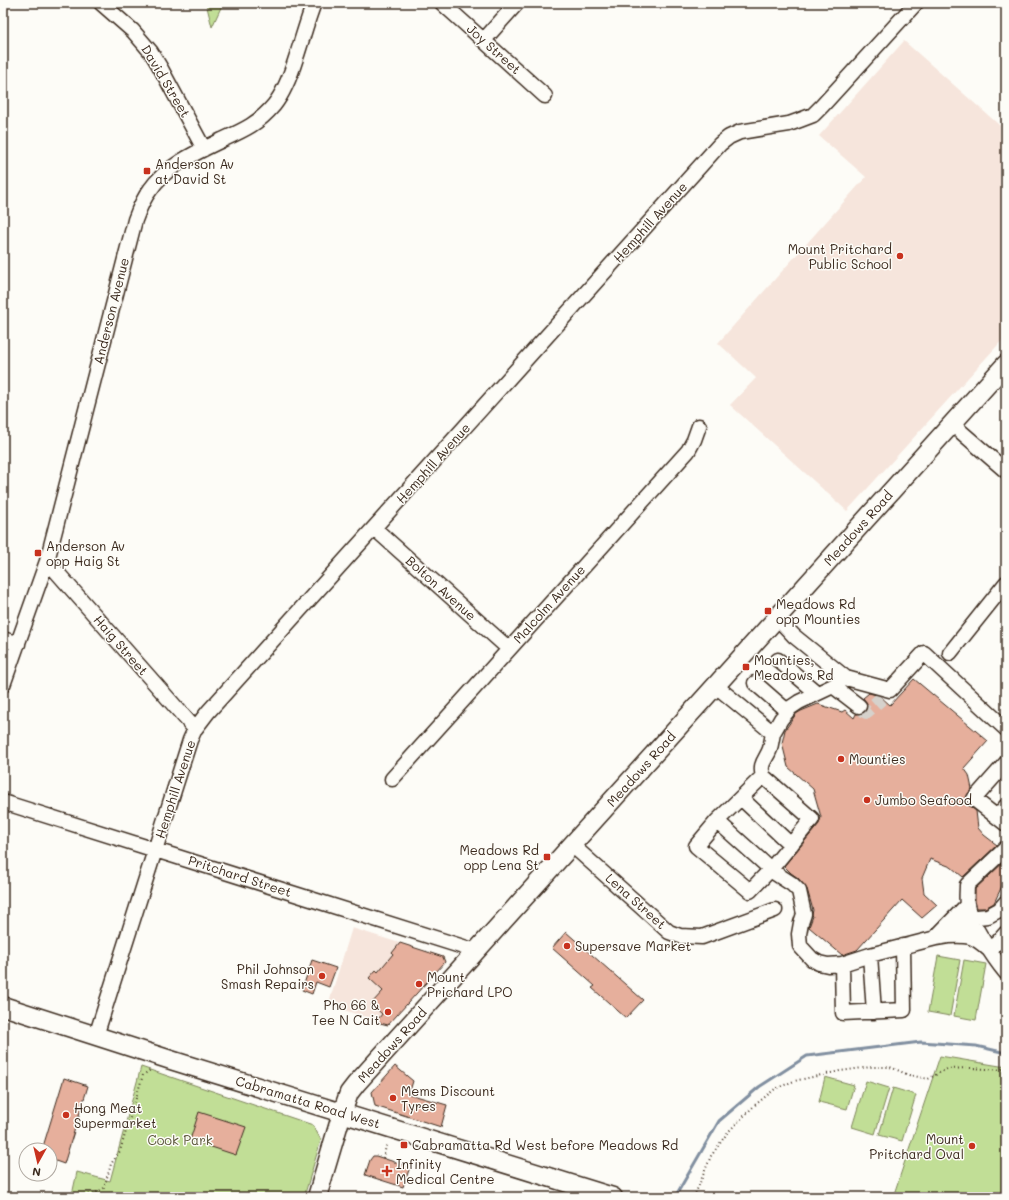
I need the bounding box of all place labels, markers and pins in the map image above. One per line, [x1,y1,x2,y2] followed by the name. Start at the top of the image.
[155,155,234,187] place label: Anderson Av at David St
[142,166,152,176] marker: Anderson Av at David St
[788,240,892,272] place label: Mount Pritchard Public School
[895,251,905,261] marker: Mount Pritchard Public School
[46,537,125,569] place label: Anderson Av opp Haig St
[33,548,43,558] marker: Anderson Av opp Haig St
[776,595,860,627] place label: Meadows Rd opp Mounties
[763,606,773,616] marker: Meadows Rd opp Mounties
[754,651,834,683] place label: Mounties, Meadows Rd
[741,662,751,672] marker: Mounties, Meadows Rd
[849,750,905,767] place label: Mounties
[836,754,846,764] marker: Mounties
[875,791,972,808] place label: Jumbo Seafood
[862,795,872,805] marker: Jumbo Seafood
[459,841,539,873] place label: Meadows Rd opp Lena St
[542,852,552,862] marker: Meadows Rd opp Lena St
[575,937,691,954] place label: Supersave Market
[562,941,572,951] marker: Supersave Market
[221,960,314,992] place label: Phil Johnson Smash Repairs
[427,968,513,1000] place label: Mount Prichard LPO
[317,971,327,981] marker: Phil Johnson Smash Repairs
[414,979,424,989] marker: Mount Prichard LPO
[312,996,380,1028] place label: Pho 66 & Tee N Cait
[383,1007,393,1017] marker: Pho 66 & Tee N Cait
[401,1082,495,1114] place label: Mems Discount Tyres
[388,1093,398,1103] marker: Mems Discount Tyres
[74,1099,157,1131] place label: Hong Meat Supermarket
[61,1110,71,1120] marker: Hong Meat Supermarket
[869,1130,964,1162] place label: Mount Pritchard Oval
[412,1136,678,1153] place label: Cabramatta Rd West before Meadows Rd
[399,1140,409,1150] marker: Cabramatta Rd West before Meadows Rd
[967,1141,977,1151] marker: Mount Pritchard Oval
[396,1155,495,1187] place label: Infinity Medical Centre
[381,1165,393,1177] marker: Infinity Medical Centre

